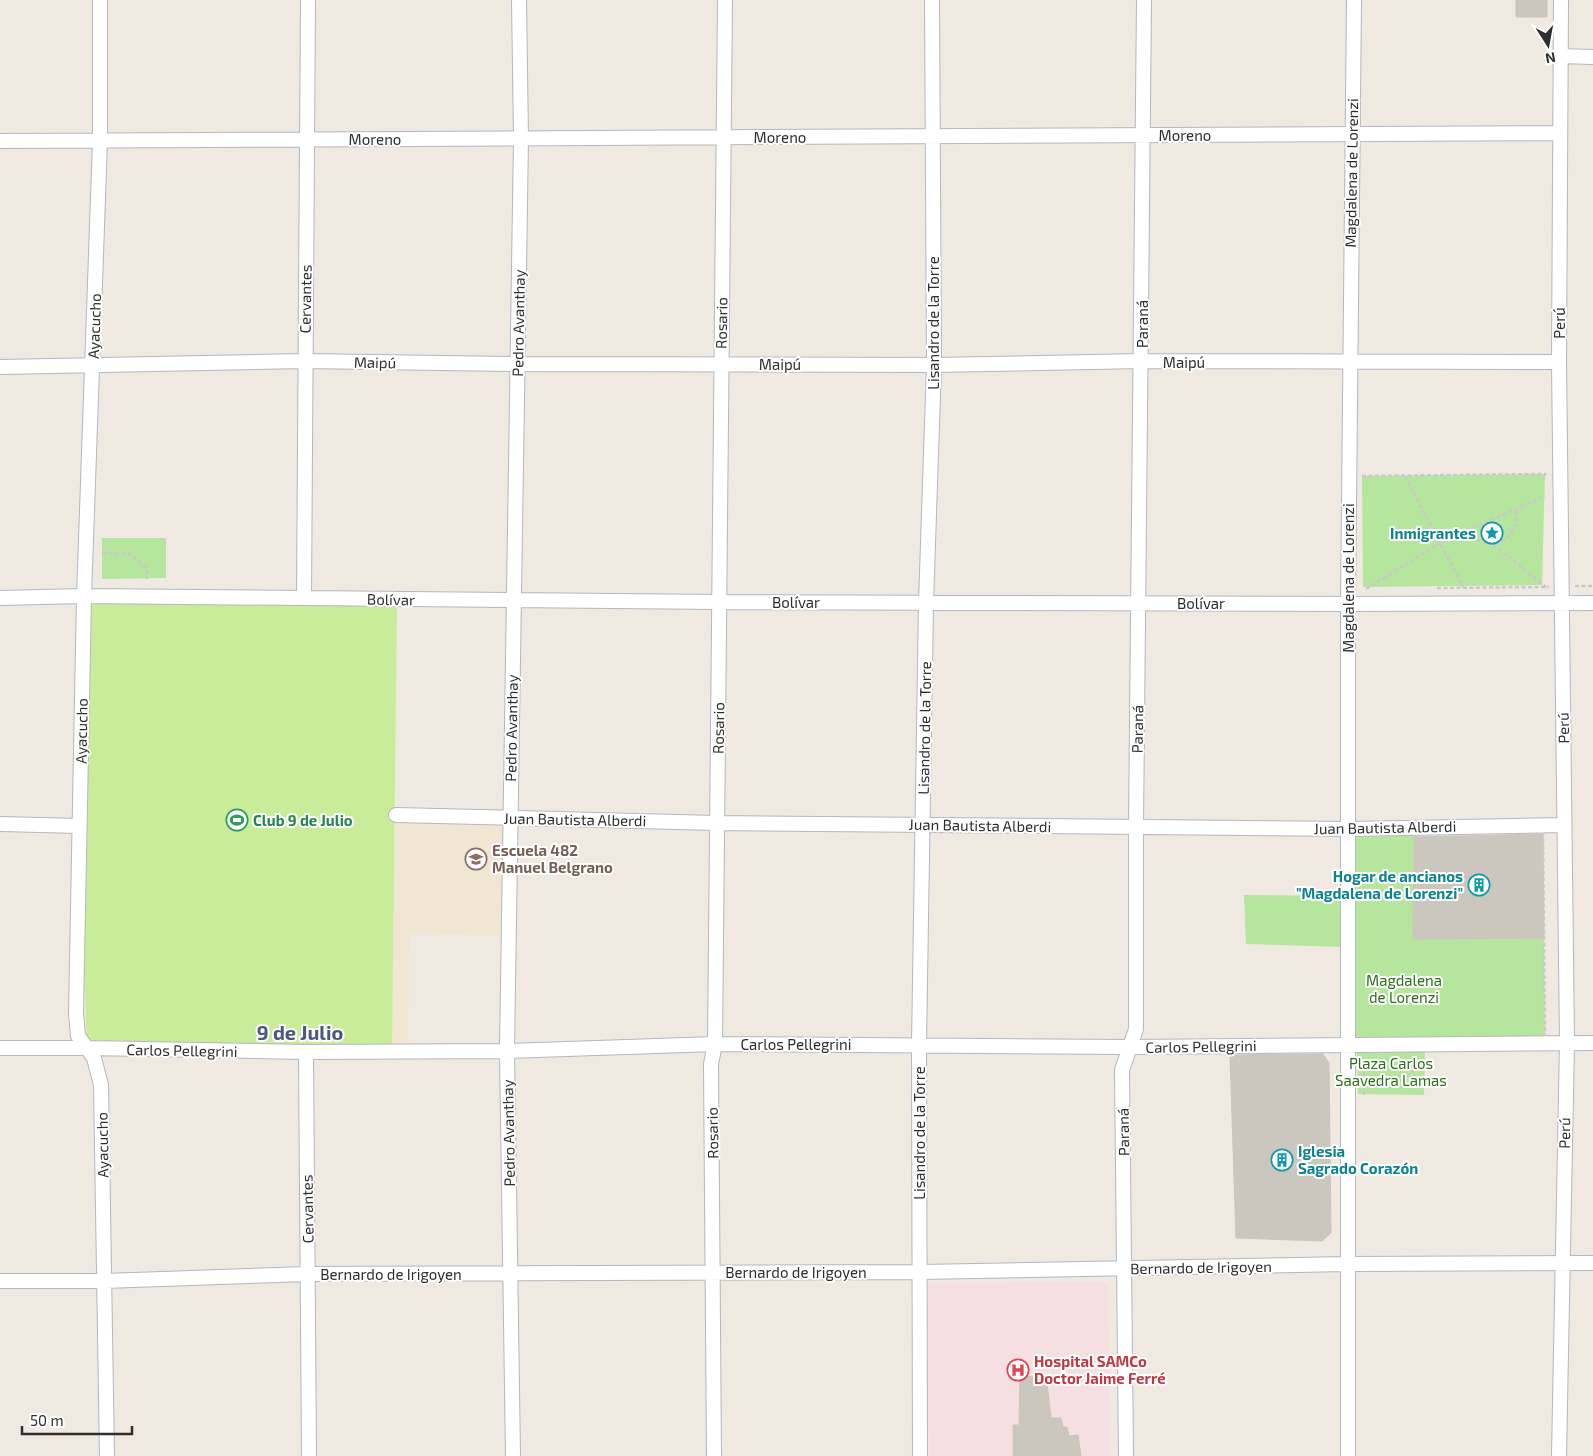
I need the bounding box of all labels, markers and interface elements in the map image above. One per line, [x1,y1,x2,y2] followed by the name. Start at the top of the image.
[1523,20,1573,70] north arrow
[1544,49,1557,68] text: N
[1341,98,1361,248] street label: Magdalena de Lorenzi
[1159,126,1211,144] street label: Moreno
[754,128,806,146] street label: Moreno
[349,130,401,148] street label: Moreno
[924,256,942,390] street label: Lisandro de la Torre
[295,264,315,334] street label: Cervantes
[508,269,528,377] street label: Pedro Avanthay
[84,293,104,359] street label: Ayacucho
[712,297,730,349] street label: Rosario
[1133,300,1151,348] street label: Paraná
[1550,307,1568,339] street label: Perú
[354,353,396,371] street label: Maipú
[1163,353,1205,371] street label: Maipú
[759,355,801,373] street label: Maipú
[1339,503,1357,653] street label: Magdalena de Lorenzi
[1480,521,1504,545] place icon: Inmigrantes
[1390,524,1476,542] place label: Inmigrantes
[367,590,415,608] street label: Bolívar
[772,593,820,611] street label: Bolívar
[1177,594,1225,612] street label: Bolívar
[914,661,934,795] street label: Lisandro de la Torre
[501,674,521,782] street label: Pedro Avanthay
[71,698,91,764] street label: Ayacucho
[709,702,727,754] street label: Rosario
[1128,705,1146,753] street label: Paraná
[1554,712,1572,744] street label: Perú
[225,808,249,832] sports icon: Club 9 de Julio
[504,809,646,829] street label: Juan Bautista Alberdi
[253,811,353,829] place label: Club 9 de Julio
[909,815,1051,835] street label: Juan Bautista Alberdi
[1314,817,1456,837] street label: Juan Bautista Alberdi
[492,841,613,876] place label: Escuela 482 Manuel Belgrano
[464,847,488,871] school or university icon: Escuela 482 Manuel Belgrano
[1296,867,1463,902] place label: Hogar de ancianos "Magdalena de Lorenzi"
[1467,873,1491,897] building icon: Hogar de ancianos "Magdalena de Lorenzi"
[1366,971,1442,1006] park label: Magdalena de Lorenzi
[257,1020,343,1044] district label: 9 de Julio
[740,1035,852,1053] street label: Carlos Pellegrini
[1145,1036,1257,1056] street label: Carlos Pellegrini
[126,1040,238,1060] street label: Carlos Pellegrini
[1335,1054,1447,1089] park label: Plaza Carlos Saavedra Lamas
[910,1066,928,1200] street label: Lisandro de la Torre
[498,1079,518,1187] street label: Pedro Avanthay
[703,1107,721,1159] street label: Rosario
[1114,1108,1132,1156] street label: Paraná
[92,1112,112,1178] street label: Ayacucho
[1555,1117,1573,1149] street label: Perú
[1298,1142,1418,1177] place label: Iglesia Sagrado Corazón
[1270,1148,1294,1172] building icon: Iglesia Sagrado Corazón
[297,1174,317,1244] street label: Cervantes
[1130,1257,1272,1277] street label: Bernardo de Irigoyen
[725,1263,867,1281] street label: Bernardo de Irigoyen
[320,1265,462,1283] street label: Bernardo de Irigoyen
[1034,1352,1166,1387] place label: Hospital SAMCo Doctor Jaime Ferré
[1006,1358,1030,1382] hospital icon: Hospital SAMCo Doctor Jaime Ferré
[22,1404,132,1436] scale bar
[30,1411,64,1429] text: 50 m

